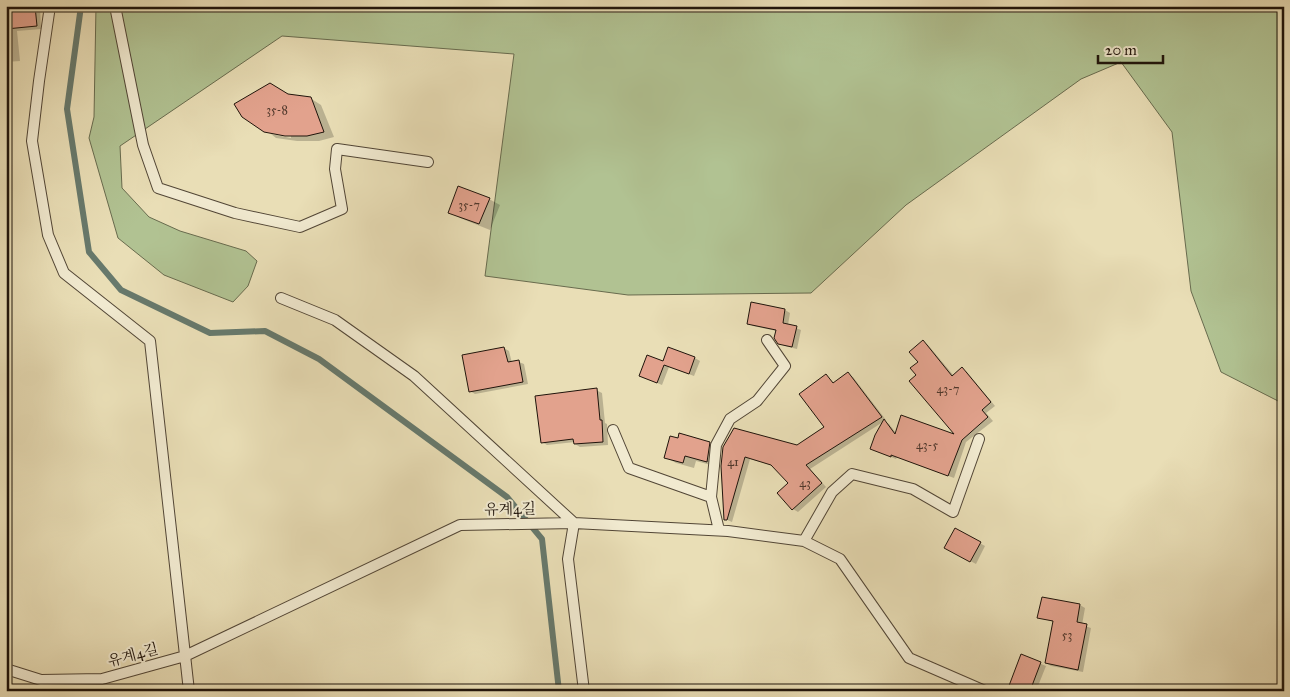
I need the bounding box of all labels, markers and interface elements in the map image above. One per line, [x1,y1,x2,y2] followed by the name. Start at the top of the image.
[1098,32,1162,64] scale bar
[1105,41,1137,59] text: 20 m
[266,103,288,117] house number: 35-8
[458,198,480,212] house number: 35-7
[937,382,959,396] house number: 43-7
[916,438,938,452] house number: 43-5
[727,455,739,469] house number: 41
[799,476,811,490] house number: 43
[484,500,536,518] street label: 유계4길
[1062,628,1072,642] house number: 53
[106,640,160,670] street label: 유계4길

